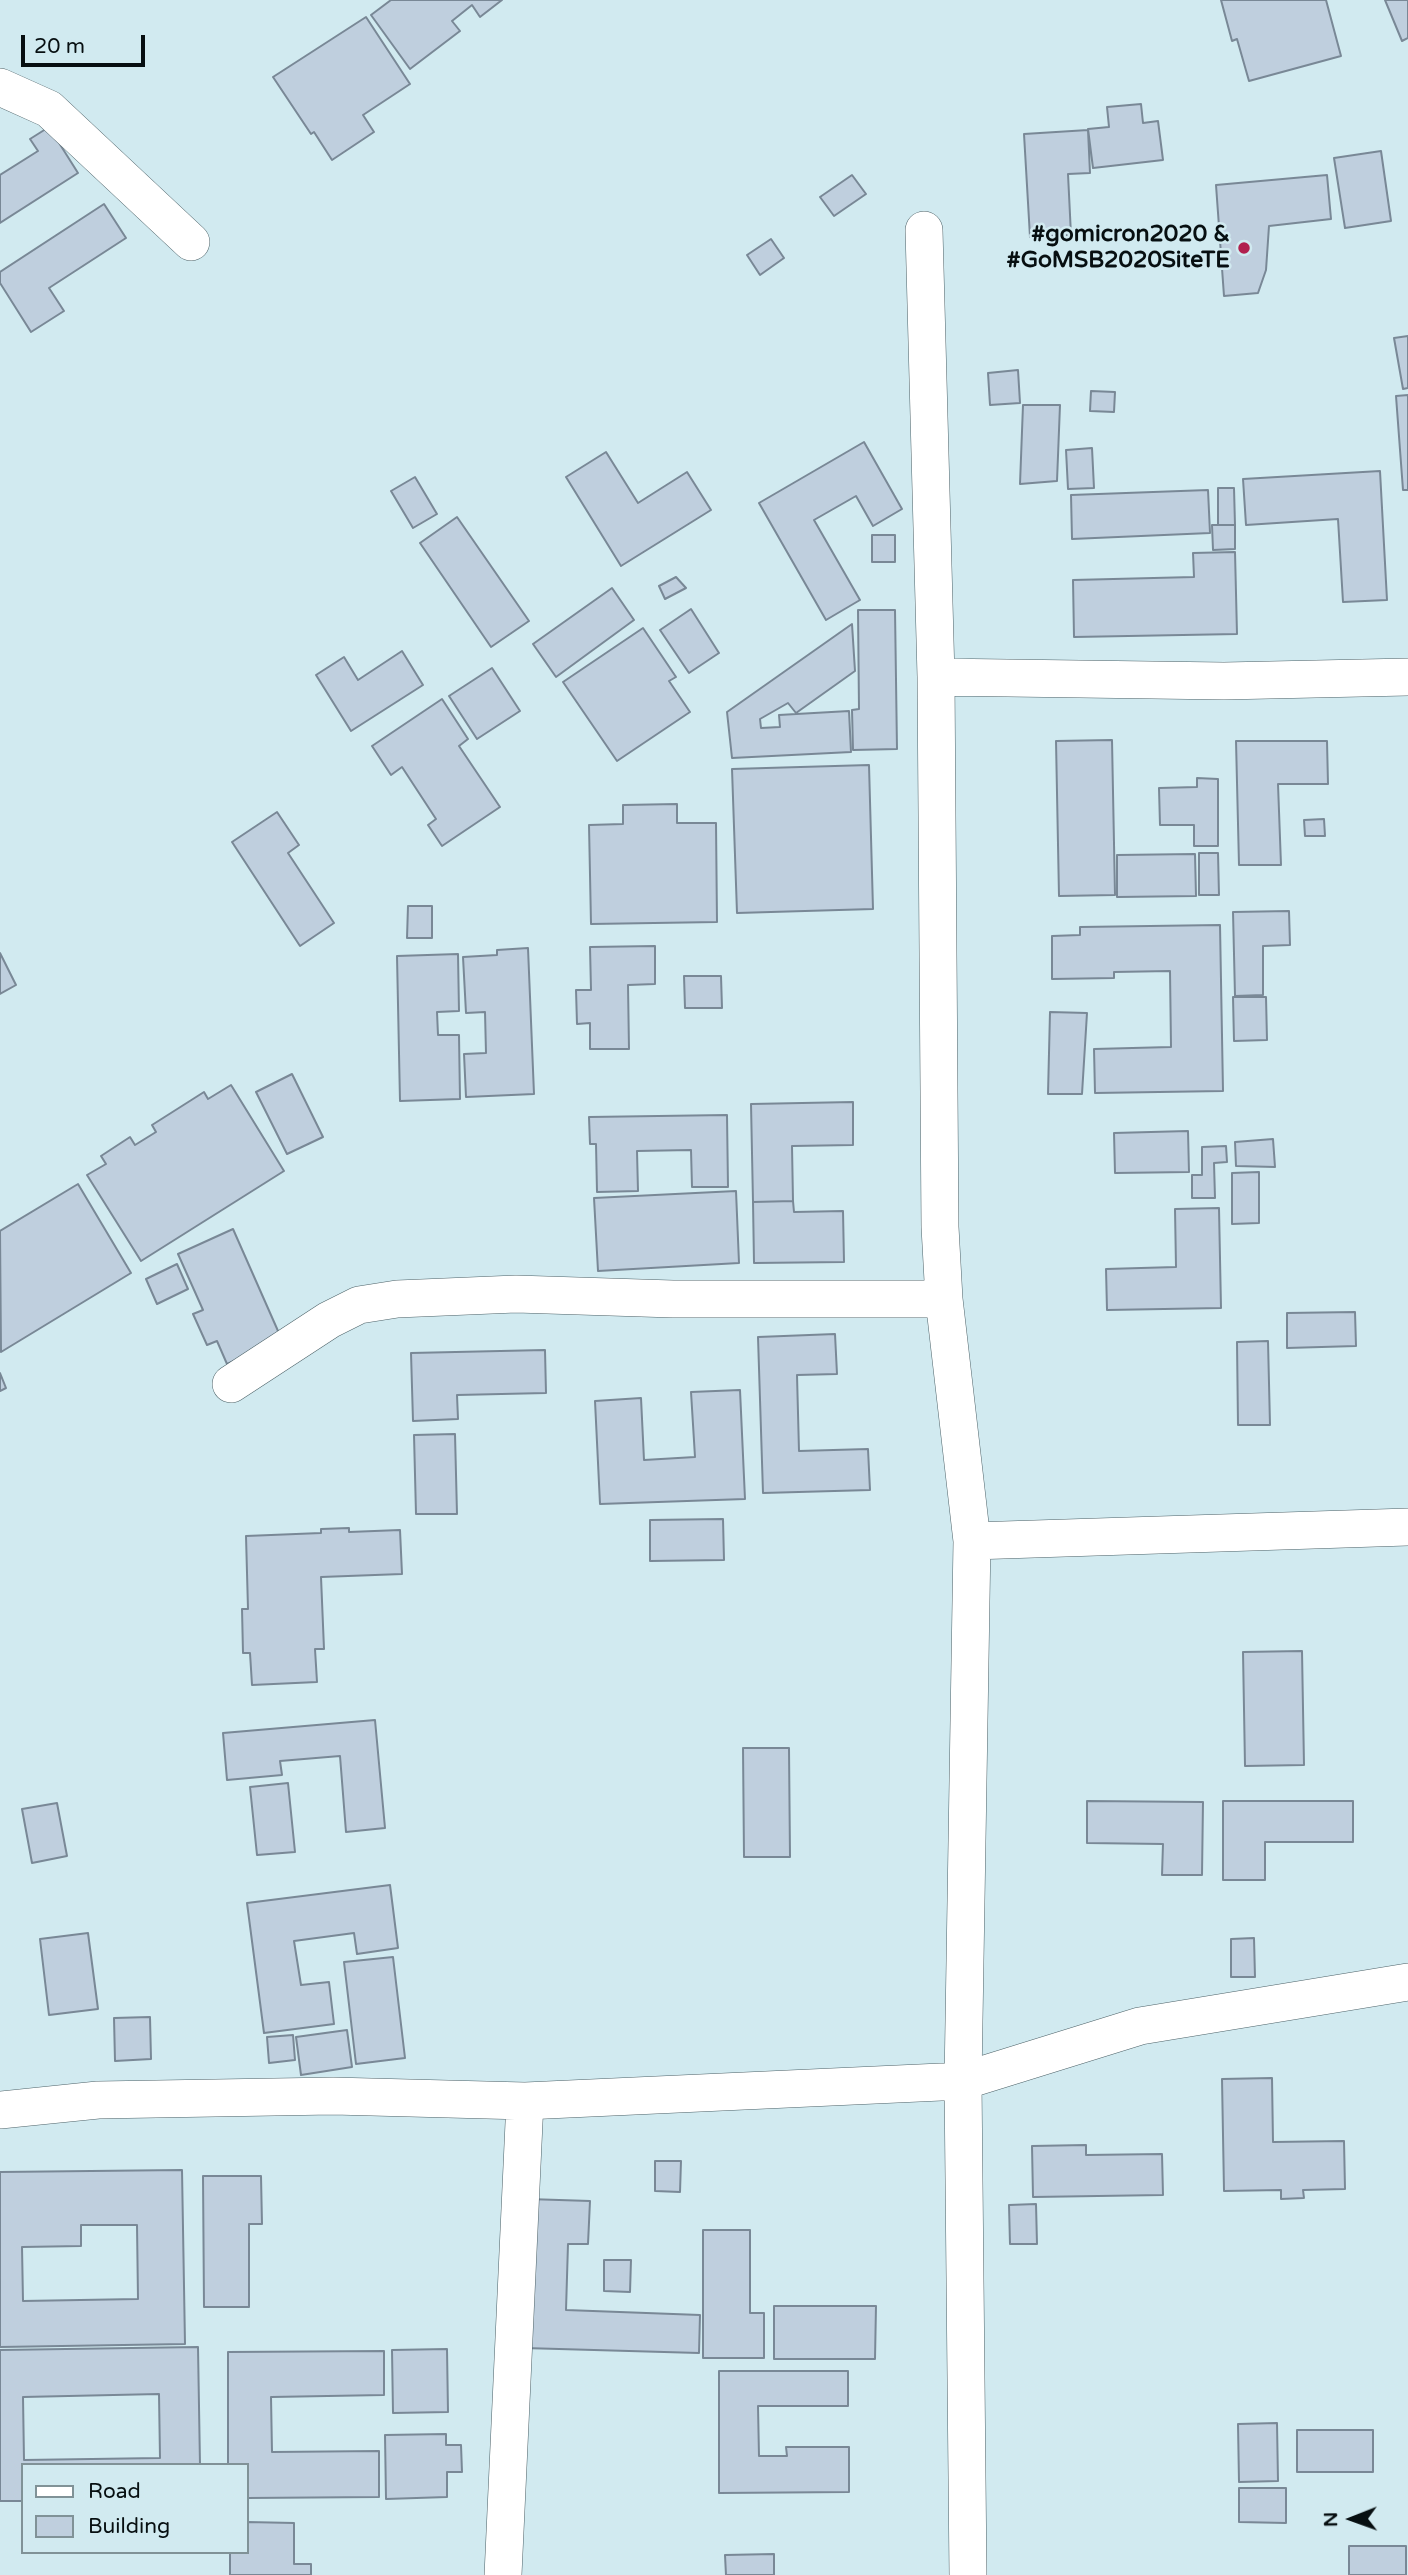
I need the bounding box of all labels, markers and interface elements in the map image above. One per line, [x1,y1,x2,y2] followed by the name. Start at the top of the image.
[24,21,149,65] scale bar
[34,34,85,59] text: 20 m
[1007,221,1230,275] place label: #gomicron2020 & #GoMSB2020SiteTE
[1236,240,1252,256] marker: #gomicron2020 & #GoMSB2020SiteTE
[21,2463,248,2554] legend
[88,2479,141,2504] text: Road
[1317,2484,1387,2554] north arrow
[1320,2512,1342,2527] text: N
[88,2514,170,2539] text: Building

